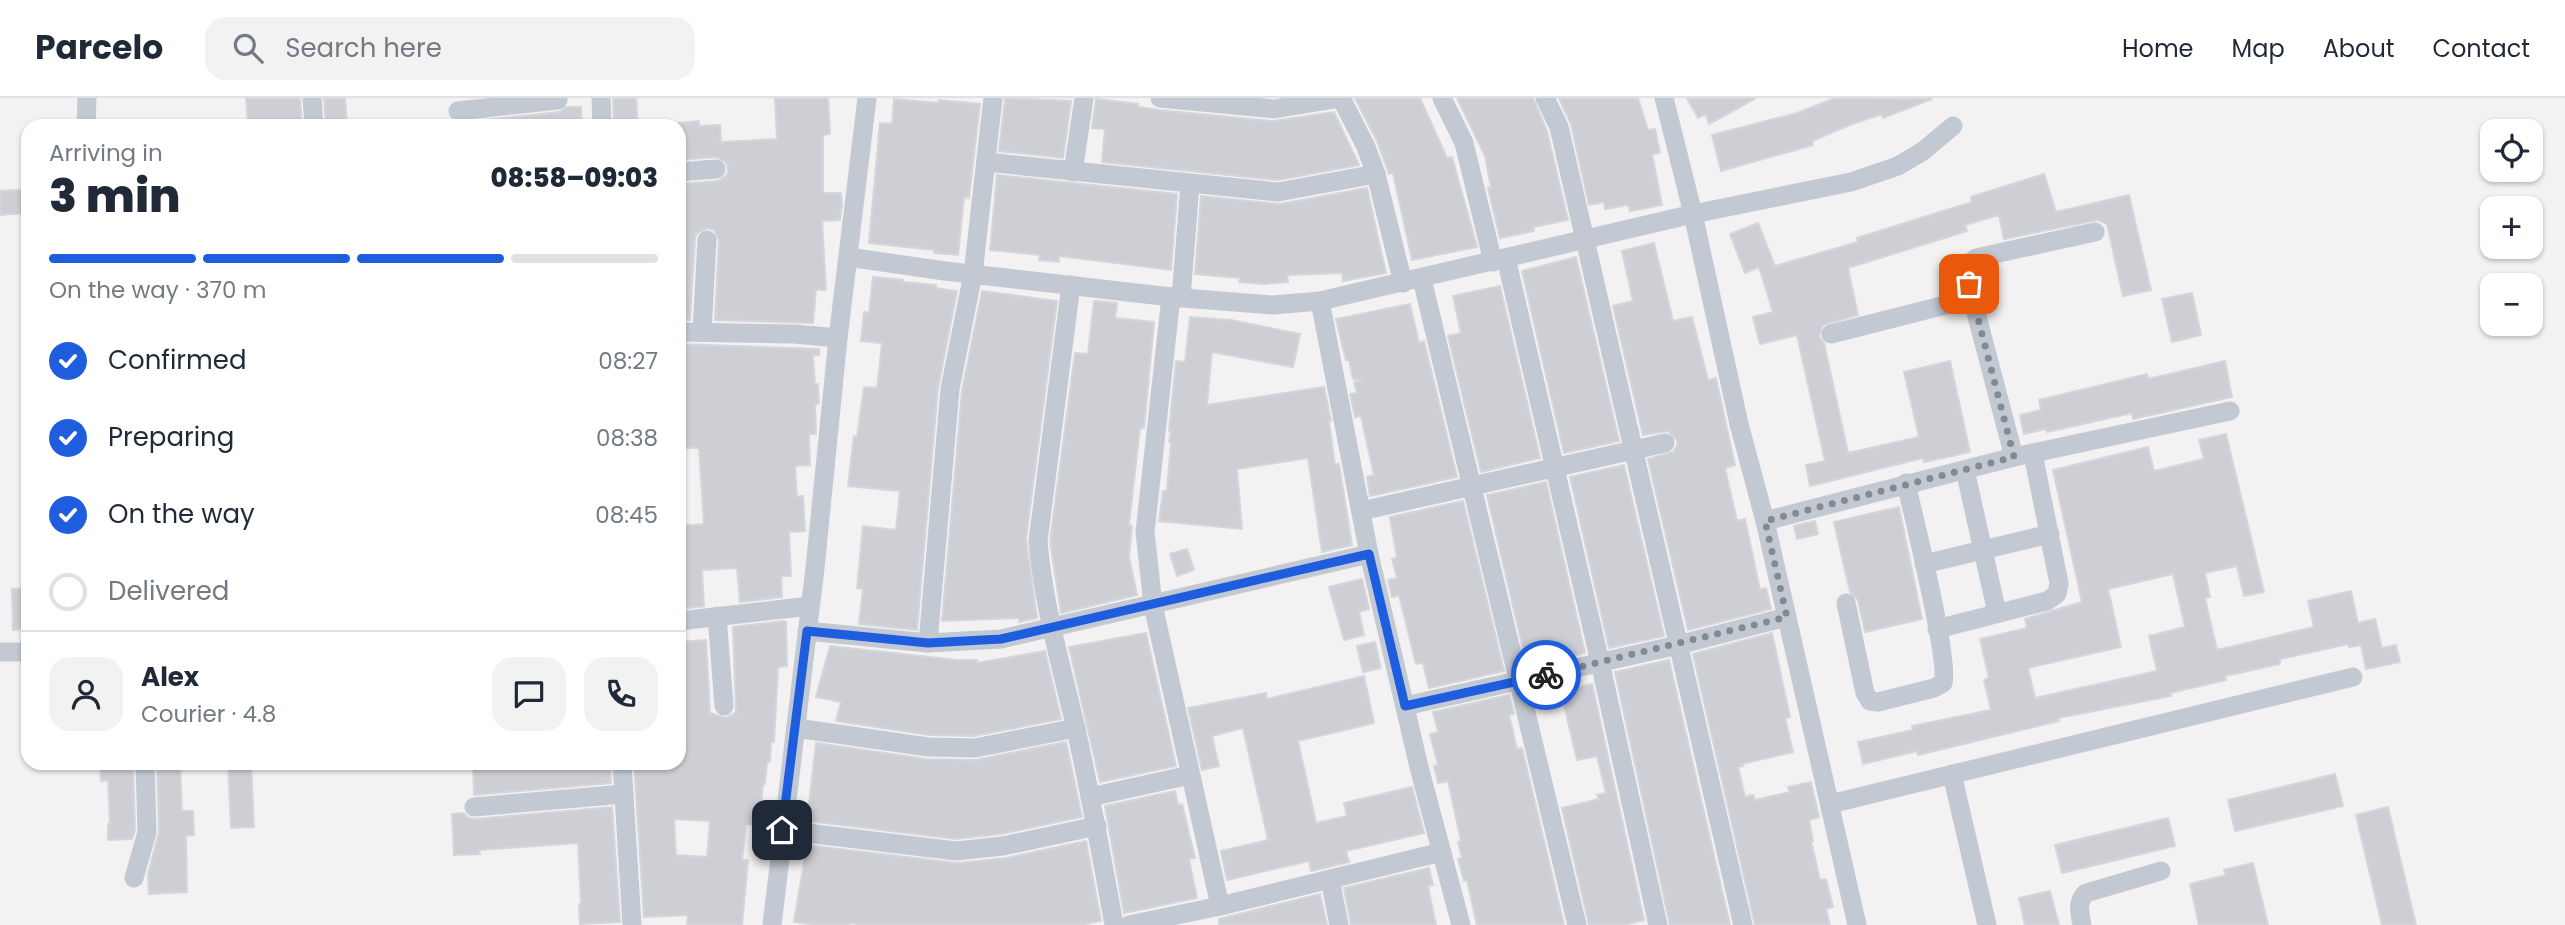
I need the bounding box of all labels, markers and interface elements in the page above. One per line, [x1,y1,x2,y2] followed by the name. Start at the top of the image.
[205,17,695,80] search box
[35,24,163,71] text: Parcelo
[229,29,267,67] icon: search
[285,30,442,66] text: Search here
[2122,32,2194,65] text: Home
[2232,32,2285,65] text: Map
[2323,32,2394,65] text: About
[2432,32,2530,65] text: Contact
[2480,119,2543,336] map controls
[2480,119,2543,182] button: locate
[49,137,163,169] text: Arriving in
[491,160,658,196] text: 08:58–09:03
[49,164,181,228] text: 3 min
[2480,196,2543,259] button: +
[1939,254,1999,314] pin
[1950,265,1988,303] icon: bag
[2480,273,2543,336] button: −
[49,274,266,306] text: On the way · 370 m
[49,342,87,380] icon: check
[108,342,246,378] text: Confirmed
[598,345,658,377] text: 08:27
[49,419,87,457] icon: check
[108,419,234,455] text: Preparing
[596,422,658,454] text: 08:38
[49,496,87,534] icon: check
[108,496,255,532] text: On the way
[595,499,658,531] text: 08:45
[108,573,229,609] text: Delivered
[1511,640,1581,710] courier
[1527,656,1565,694] icon: bike
[49,657,123,731] button: person
[492,657,566,731] button: chat
[584,657,658,731] button: phone
[141,659,199,695] text: Alex
[141,698,276,730] text: Courier · 4.8
[752,800,812,860] pin
[763,811,801,849] icon: home

